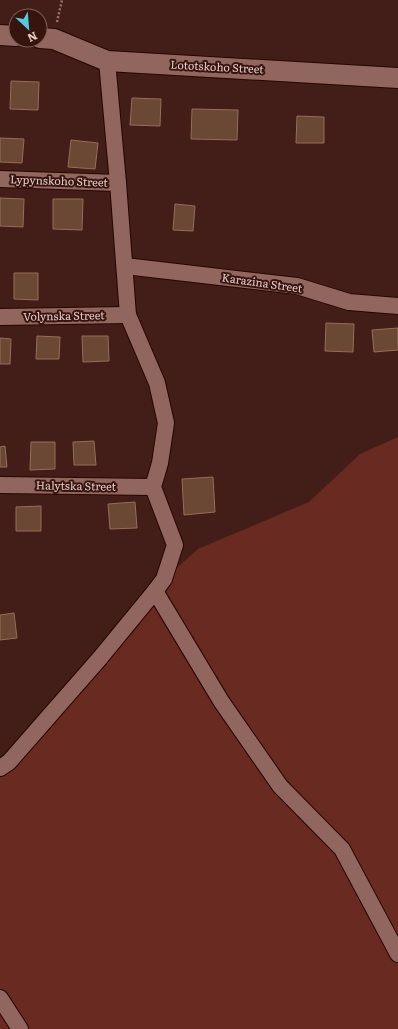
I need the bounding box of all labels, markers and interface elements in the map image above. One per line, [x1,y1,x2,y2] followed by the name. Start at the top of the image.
[8,8,48,48] north arrow
[25,29,40,47] text: N
[170,56,265,76] street label: Lototskoho Street
[10,170,109,190] street label: Lypynskoho Street
[221,268,304,296] street label: Karazina Street
[23,306,105,324] street label: Volynska Street
[36,476,117,494] street label: Halytska Street

